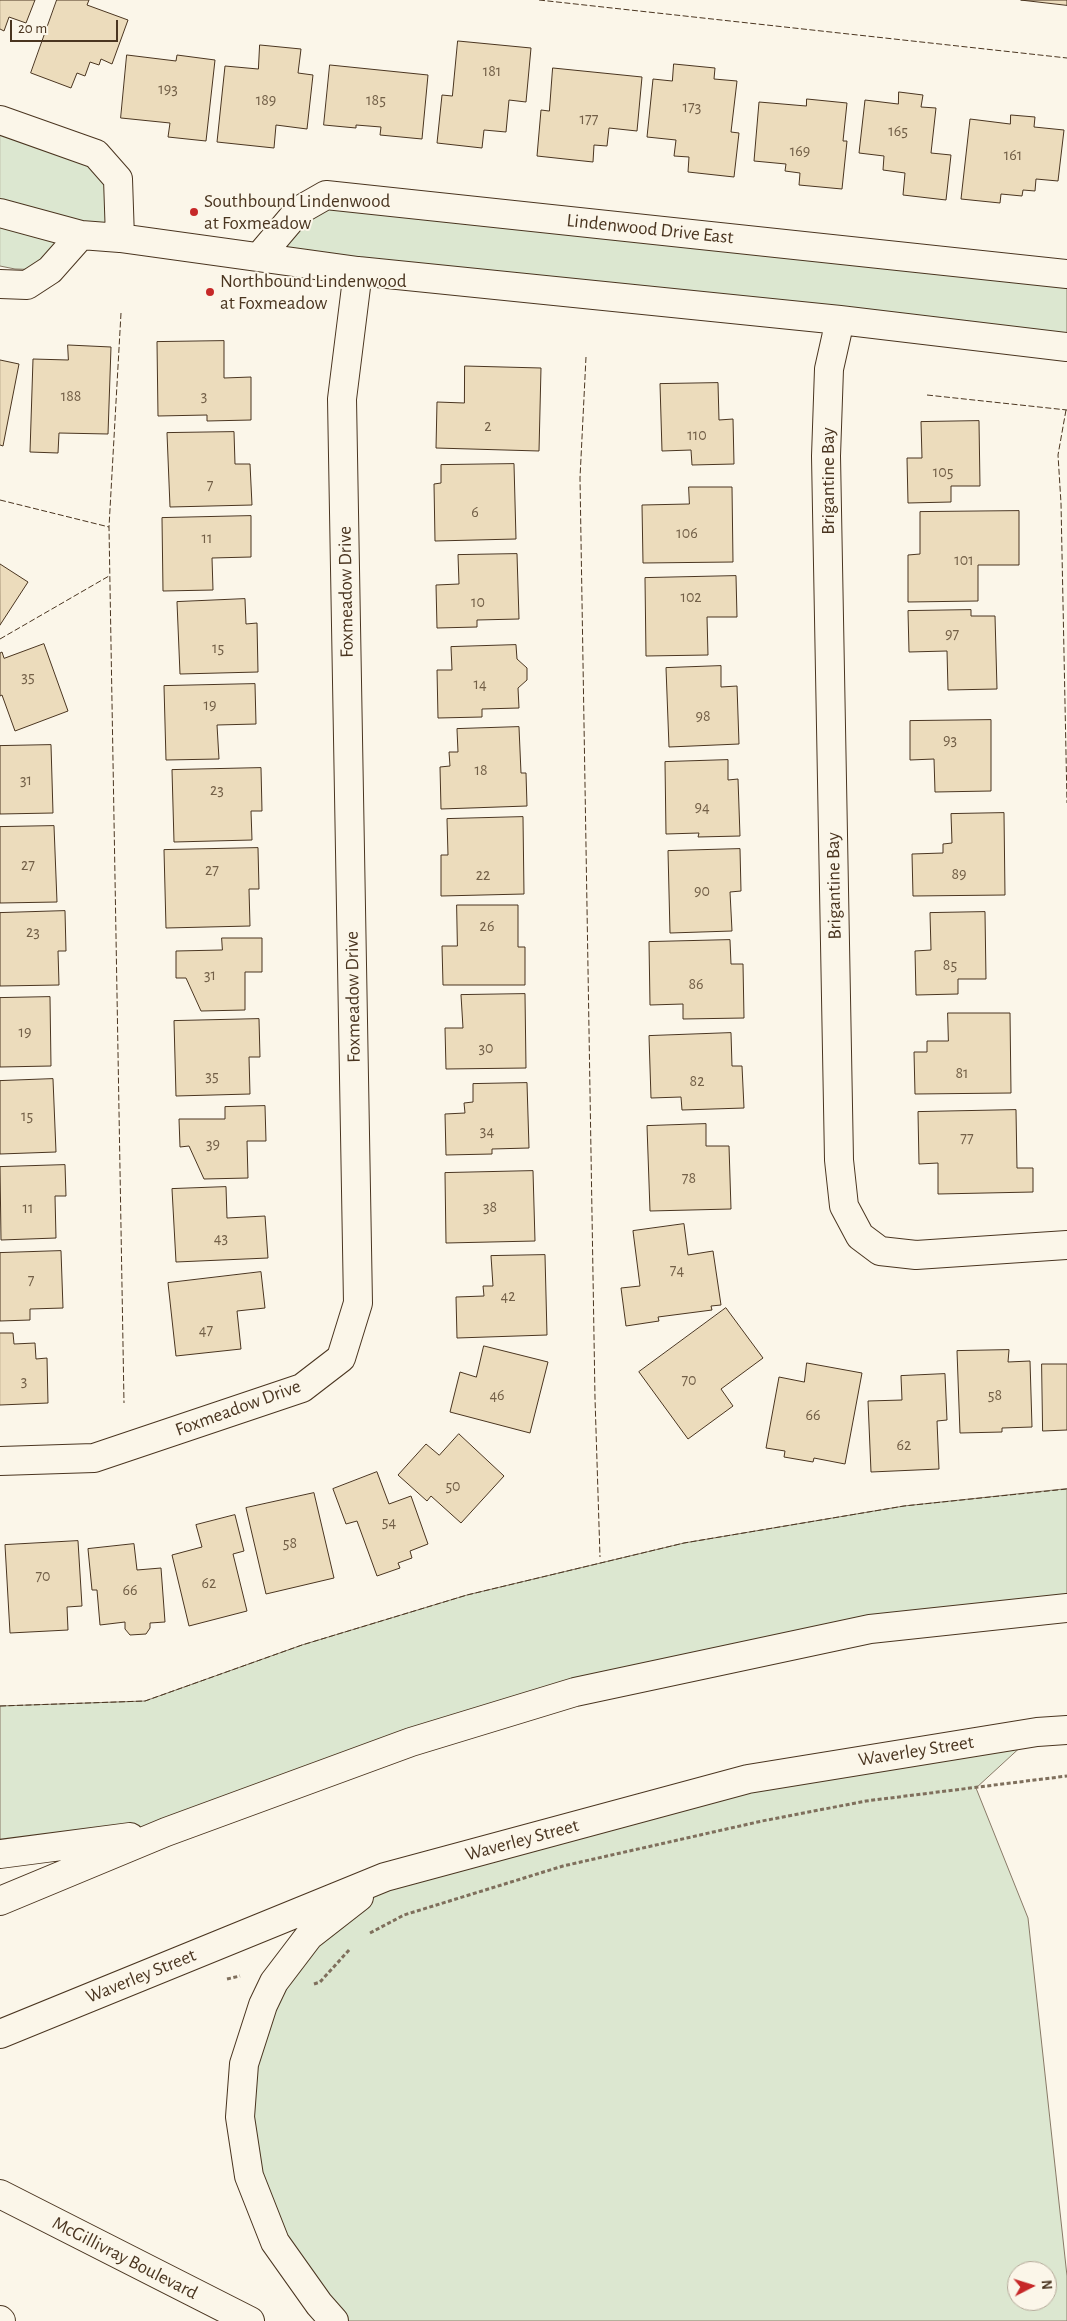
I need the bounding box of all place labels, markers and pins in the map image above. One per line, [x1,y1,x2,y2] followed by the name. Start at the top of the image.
[204,190,390,234] place label: Southbound Lindenwood at Foxmeadow
[188,206,200,218] marker: Southbound Lindenwood at Foxmeadow
[220,270,407,314] place label: Northbound Lindenwood at Foxmeadow
[204,286,216,298] marker: Northbound Lindenwood at Foxmeadow

